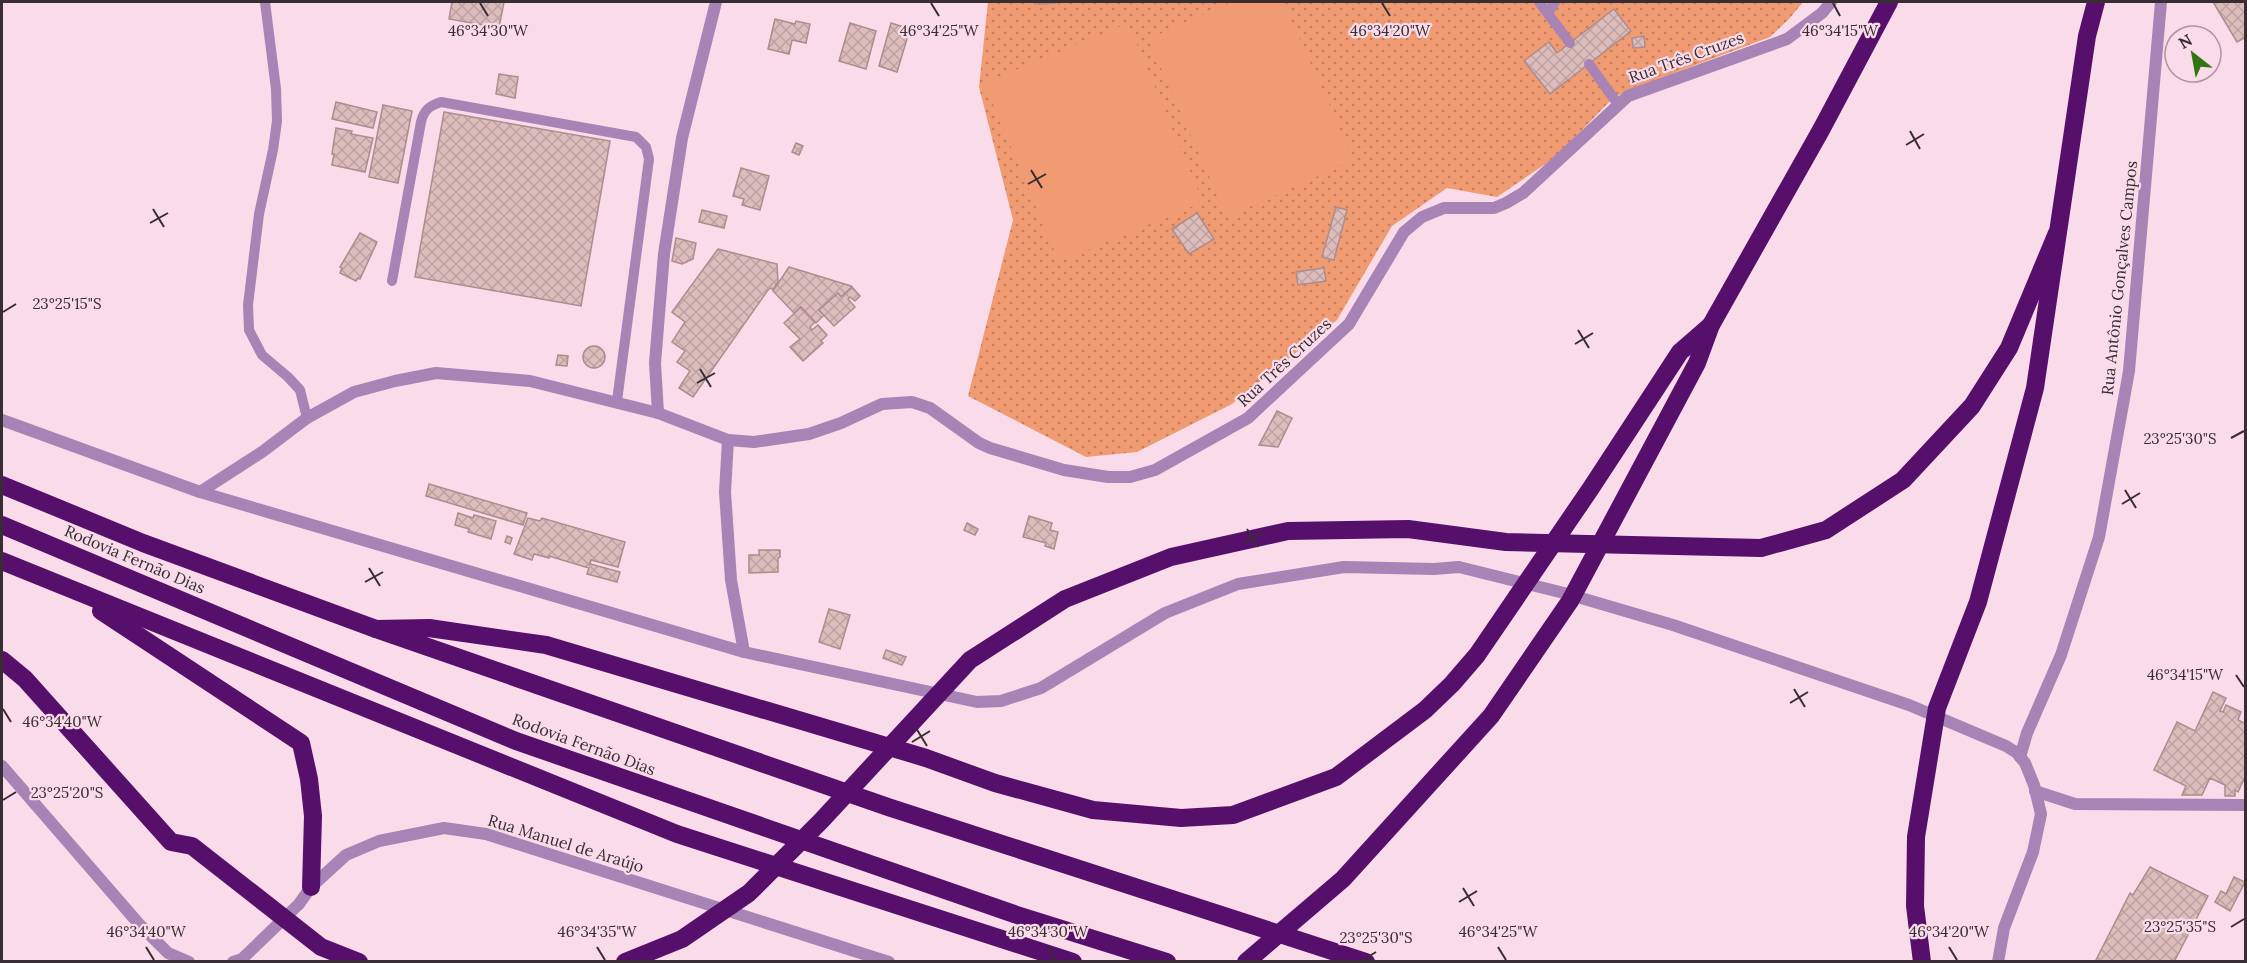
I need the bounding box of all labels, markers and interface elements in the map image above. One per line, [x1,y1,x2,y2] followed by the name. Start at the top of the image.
[448,21,529,40] text: 46°34'30"W
[900,21,979,40] text: 46°34'25"W
[1350,21,1431,40] text: 46°34'20"W
[1802,21,1879,40] text: 46°34'15"W
[2163,24,2223,84] north arrow
[1626,27,1746,87] street label: Rua Três Cruzes
[2175,29,2196,53] text: N
[2097,160,2141,396] street label: Rua Antônio Gonçalves Campos
[33,294,101,313] text: 23°25'15"S
[1233,313,1335,411] street label: Rua Três Cruzes
[2144,429,2216,448] text: 23°25'30"S
[62,520,208,598] street label: Rodovia Fernão Dias
[2147,665,2224,684] text: 46°34'15"W
[510,709,658,779] street label: Rodovia Fernão Dias
[22,712,103,731] text: 46°34'40"W
[31,783,103,802] text: 23°25'20"S
[486,810,646,876] street label: Rua Manuel de Araújo
[2144,917,2216,936] text: 23°25'35"S
[106,922,187,941] text: 46°34'40"W
[558,922,638,941] text: 46°34'35"W
[1008,922,1089,941] text: 46°34'30"W
[1459,922,1538,941] text: 46°34'25"W
[1909,922,1990,941] text: 46°34'20"W
[1340,928,1412,947] text: 23°25'30"S

